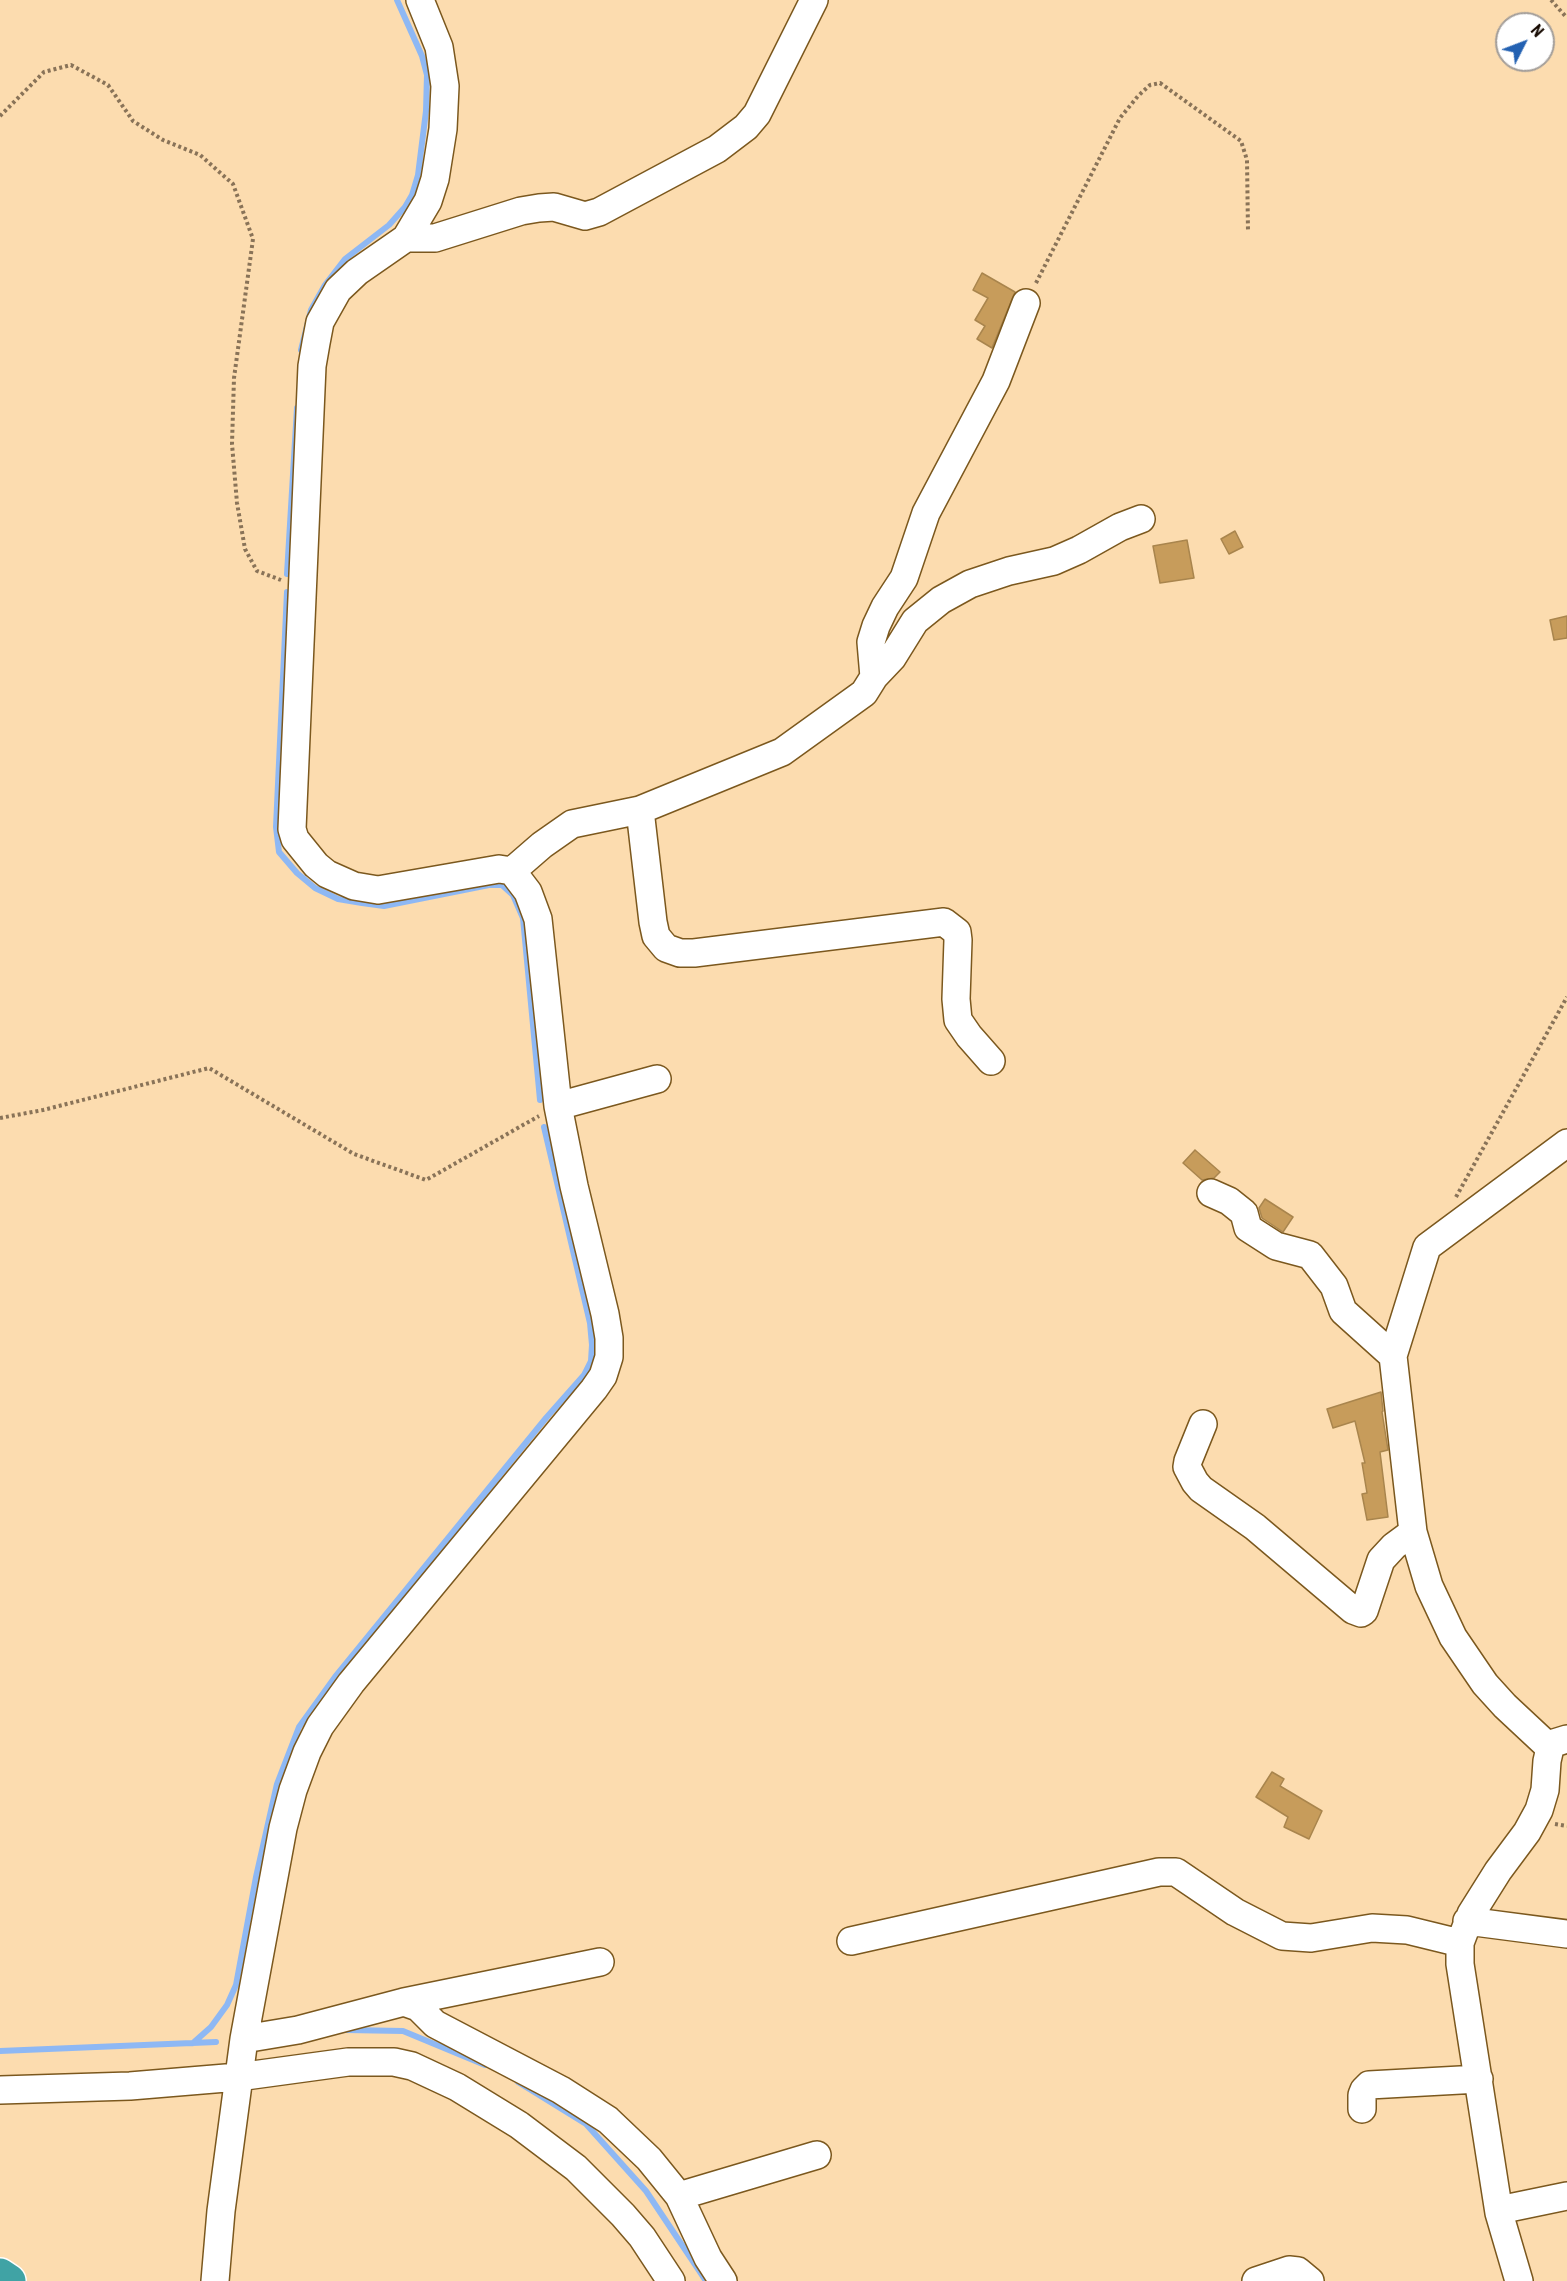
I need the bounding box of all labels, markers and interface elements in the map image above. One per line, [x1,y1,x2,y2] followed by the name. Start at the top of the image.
[1495,12,1555,72] north arrow
[1527,21,1548,41] text: N

